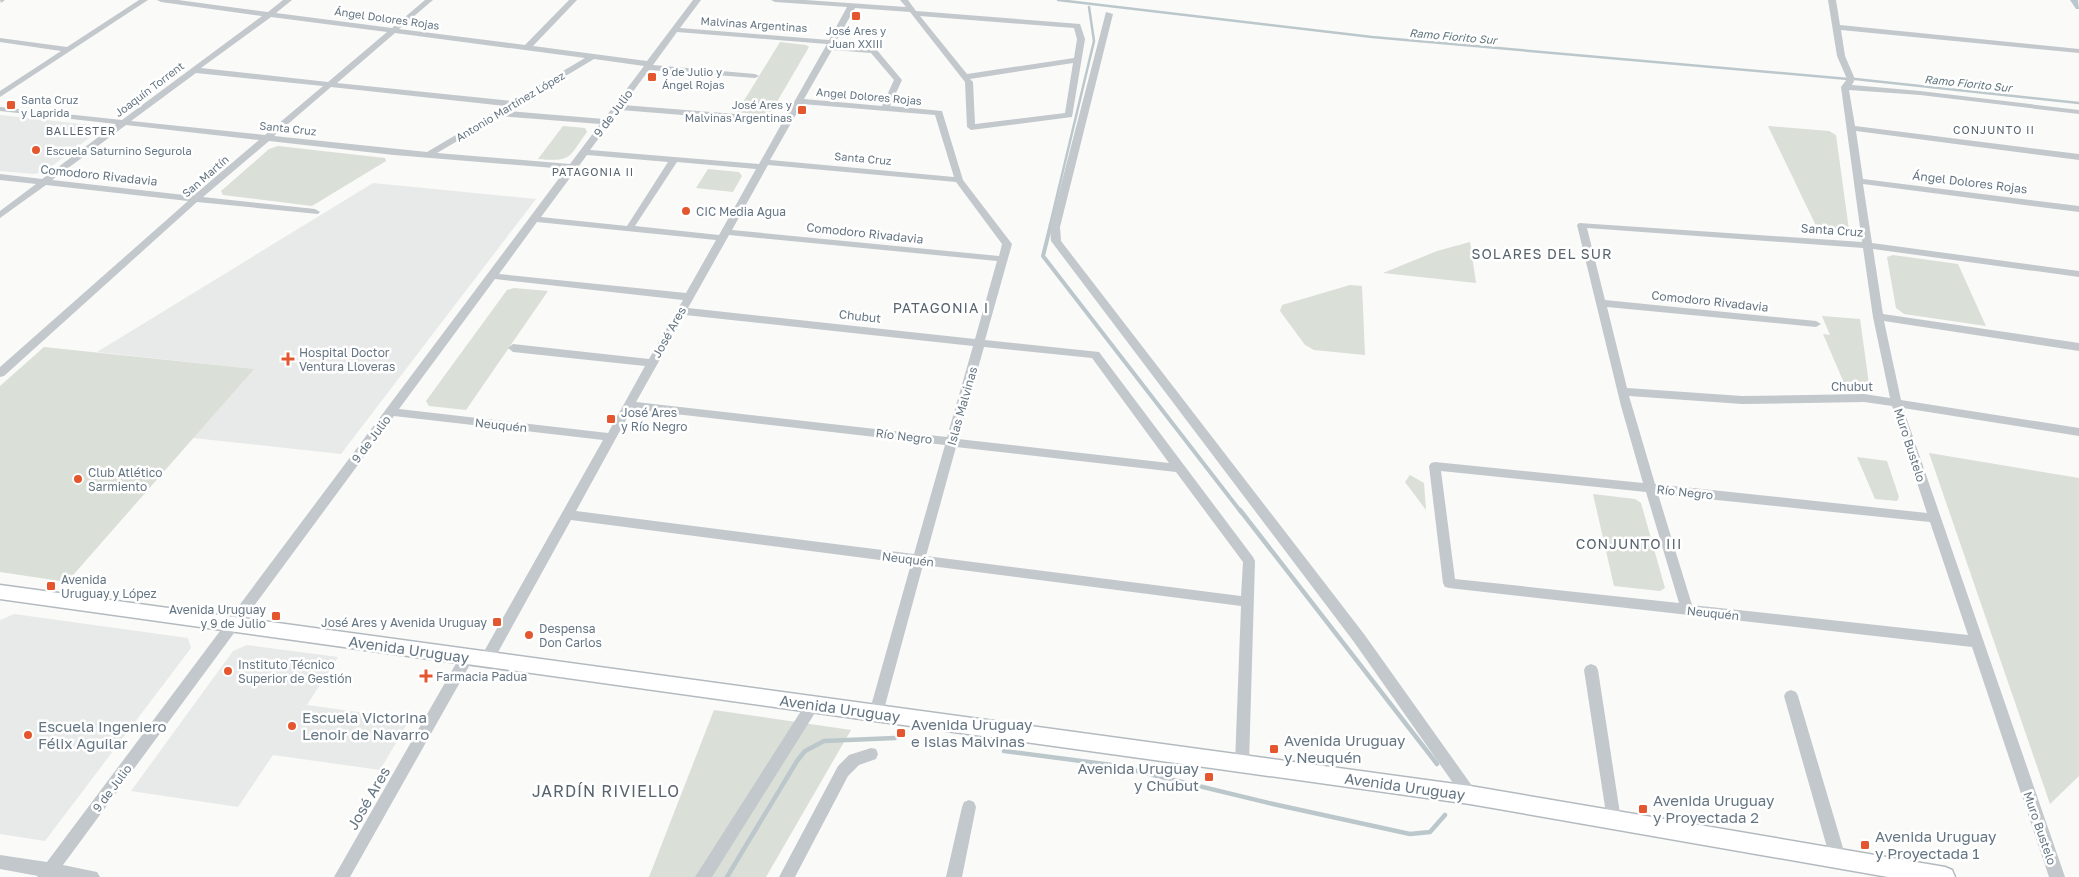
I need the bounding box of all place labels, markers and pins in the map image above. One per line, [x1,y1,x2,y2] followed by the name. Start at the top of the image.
[850,10,862,22] marker: José Ares y Juan XXIII
[826,24,886,50] place label: José Ares y Juan XXIII
[662,65,725,91] place label: 9 de Julio y Ángel Rojas
[646,71,658,83] marker: 9 de Julio y Ángel Rojas
[21,93,79,119] place label: Santa Cruz y Laprida
[685,98,792,124] place label: José Ares y Malvinas Argentinas
[5,99,17,111] marker: Santa Cruz y Laprida
[796,104,808,116] marker: José Ares y Malvinas Argentinas
[30,144,42,156] marker: Escuela Saturnino Segurola
[46,144,192,157] place label: Escuela Saturnino Segurola
[696,204,786,219] place label: CIC Media Agua
[680,205,692,217] marker: CIC Media Agua
[299,345,395,374] place label: Hospital Doctor Ventura Lloveras
[281,352,295,366] marker: Hospital Doctor Ventura Lloveras
[621,405,688,434] place label: José Ares y Río Negro
[605,413,617,425] marker: José Ares y Río Negro
[88,465,162,494] place label: Club Atlético Sarmiento
[72,473,84,485] marker: Club Atlético Sarmiento
[61,572,157,601] place label: Avenida Uruguay y López
[45,580,57,592] marker: Avenida Uruguay y López
[169,602,266,631] place label: Avenida Uruguay y 9 de Julio
[270,610,282,622] marker: Avenida Uruguay y 9 de Julio
[321,615,487,630] place label: José Ares y Avenida Uruguay
[491,616,503,628] marker: José Ares y Avenida Uruguay
[539,621,602,650] place label: Despensa Don Carlos
[523,629,535,641] marker: Despensa Don Carlos
[238,657,352,686] place label: Instituto Técnico Superior de Gestión
[222,665,234,677] marker: Instituto Técnico Superior de Gestión
[436,669,527,684] place label: Farmacia Padua
[420,670,432,682] marker: Farmacia Padua
[302,708,429,743] place label: Escuela Victorina Lenoir de Navarro
[911,715,1033,750] place label: Avenida Uruguay e Islas Malvinas
[38,717,167,752] place label: Escuela Ingeniero Félix Aguilar
[286,720,298,732] marker: Escuela Victorina Lenoir de Navarro
[895,727,907,739] marker: Avenida Uruguay e Islas Malvinas
[22,729,34,741] marker: Escuela Ingeniero Félix Aguilar
[1284,731,1406,766] place label: Avenida Uruguay y Neuquén
[1268,743,1280,755] marker: Avenida Uruguay y Neuquén
[1078,759,1200,794] place label: Avenida Uruguay y Chubut
[1203,771,1215,783] marker: Avenida Uruguay y Chubut
[1653,791,1775,826] place label: Avenida Uruguay y Proyectada 2
[1637,803,1649,815] marker: Avenida Uruguay y Proyectada 2
[1875,827,1997,862] place label: Avenida Uruguay y Proyectada 1
[1859,839,1871,851] marker: Avenida Uruguay y Proyectada 1

